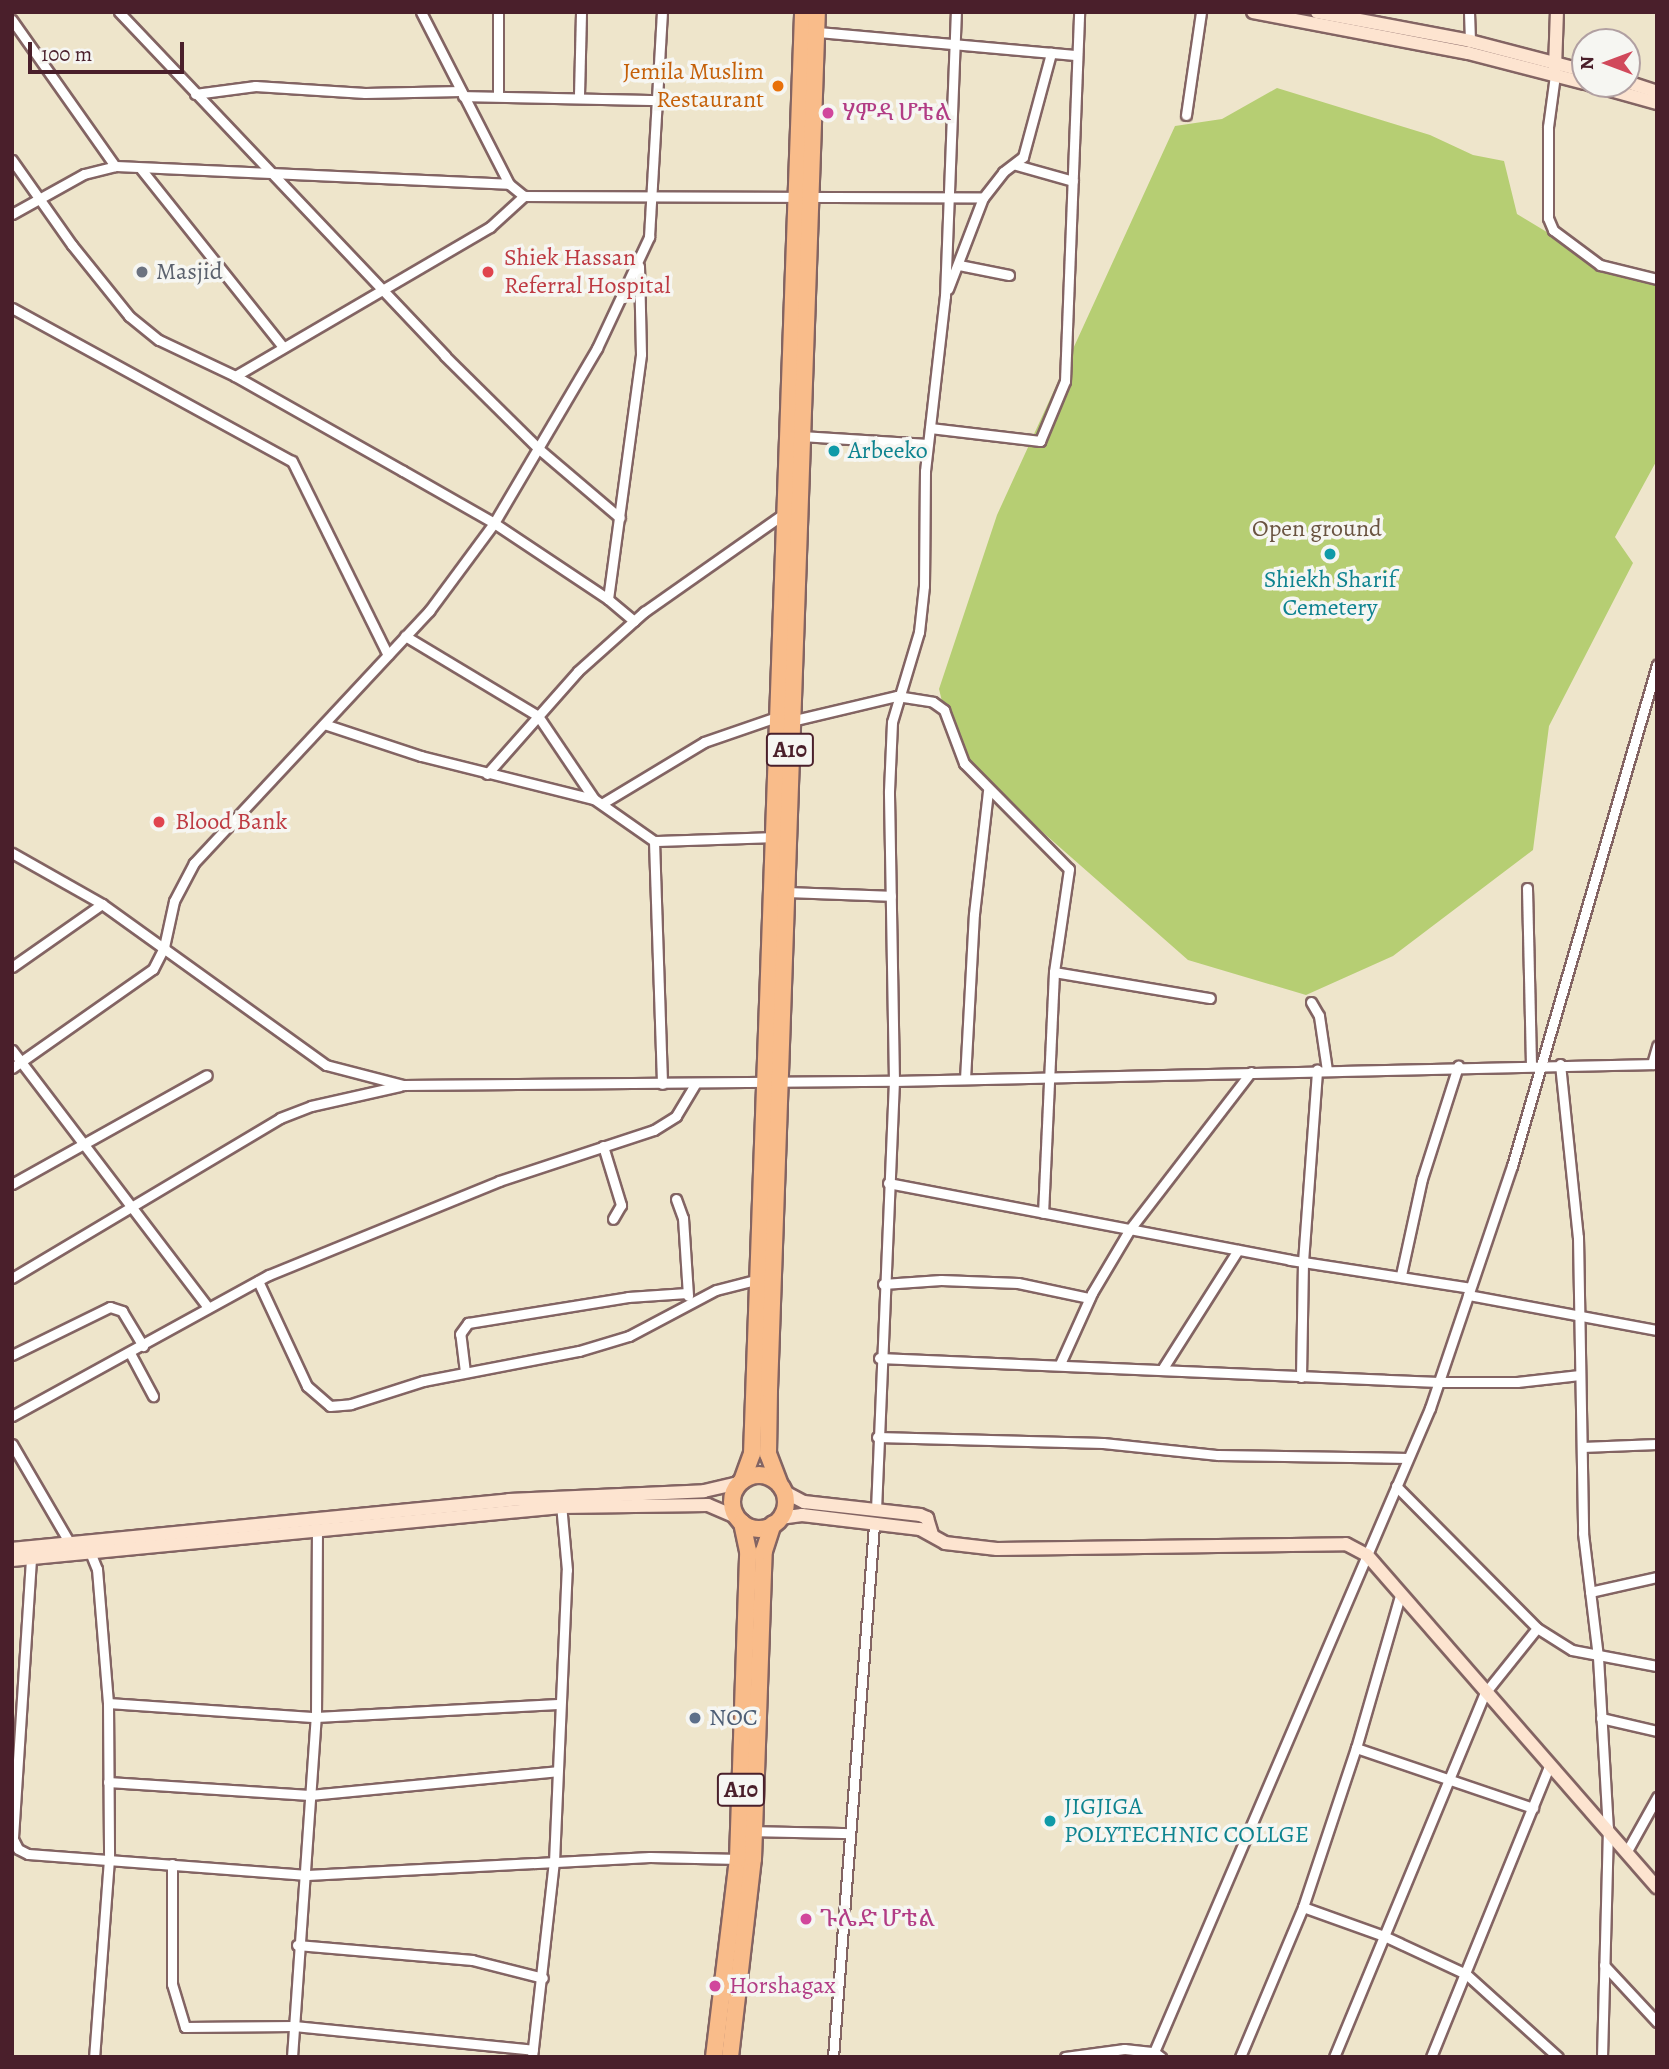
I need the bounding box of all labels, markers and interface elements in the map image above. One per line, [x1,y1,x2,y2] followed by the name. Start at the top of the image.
[32,28,187,72] scale bar
[1571,28,1641,98] north arrow
[41,40,92,68] text: 100 m
[1574,56,1600,70] text: N
[623,58,764,114] place label: Jemila Muslim Restaurant
[770,78,786,94] marker: Jemila Muslim Restaurant
[842,99,951,127] place label: ሃምዳ ሆቴል
[820,105,836,121] marker: ሃምዳ ሆቴል
[504,244,670,300] place label: Shiek Hassan Referral Hospital
[156,258,223,286] place label: Masjid
[478,262,498,282] marker: Shiek Hassan Referral Hospital
[134,264,150,280] marker: Masjid
[848,437,928,465] place label: Arbeeko
[826,443,842,459] marker: Arbeeko
[1252,515,1382,543] park label: Open ground
[1322,546,1338,562] marker: Shiekh Sharif Cemetery
[1264,566,1396,622] place label: Shiekh Sharif Cemetery
[766,730,814,770] road number: A10
[175,808,287,836] place label: Blood Bank
[149,812,169,832] marker: Blood Bank
[709,1704,758,1732] place label: NOC
[687,1710,703,1726] marker: NOC
[716,1770,766,1810] road number: A10
[1064,1793,1309,1849] place label: JIGJIGA POLYTECHNIC COLLGE
[1042,1813,1058,1829] marker: JIGJIGA POLYTECHNIC COLLGE
[820,1905,935,1933] place label: ጉሌድ ሆቴል
[798,1911,814,1927] marker: ጉሌድ ሆቴል
[729,1972,836,2000] place label: Horshagax
[707,1978,723,1994] marker: Horshagax

